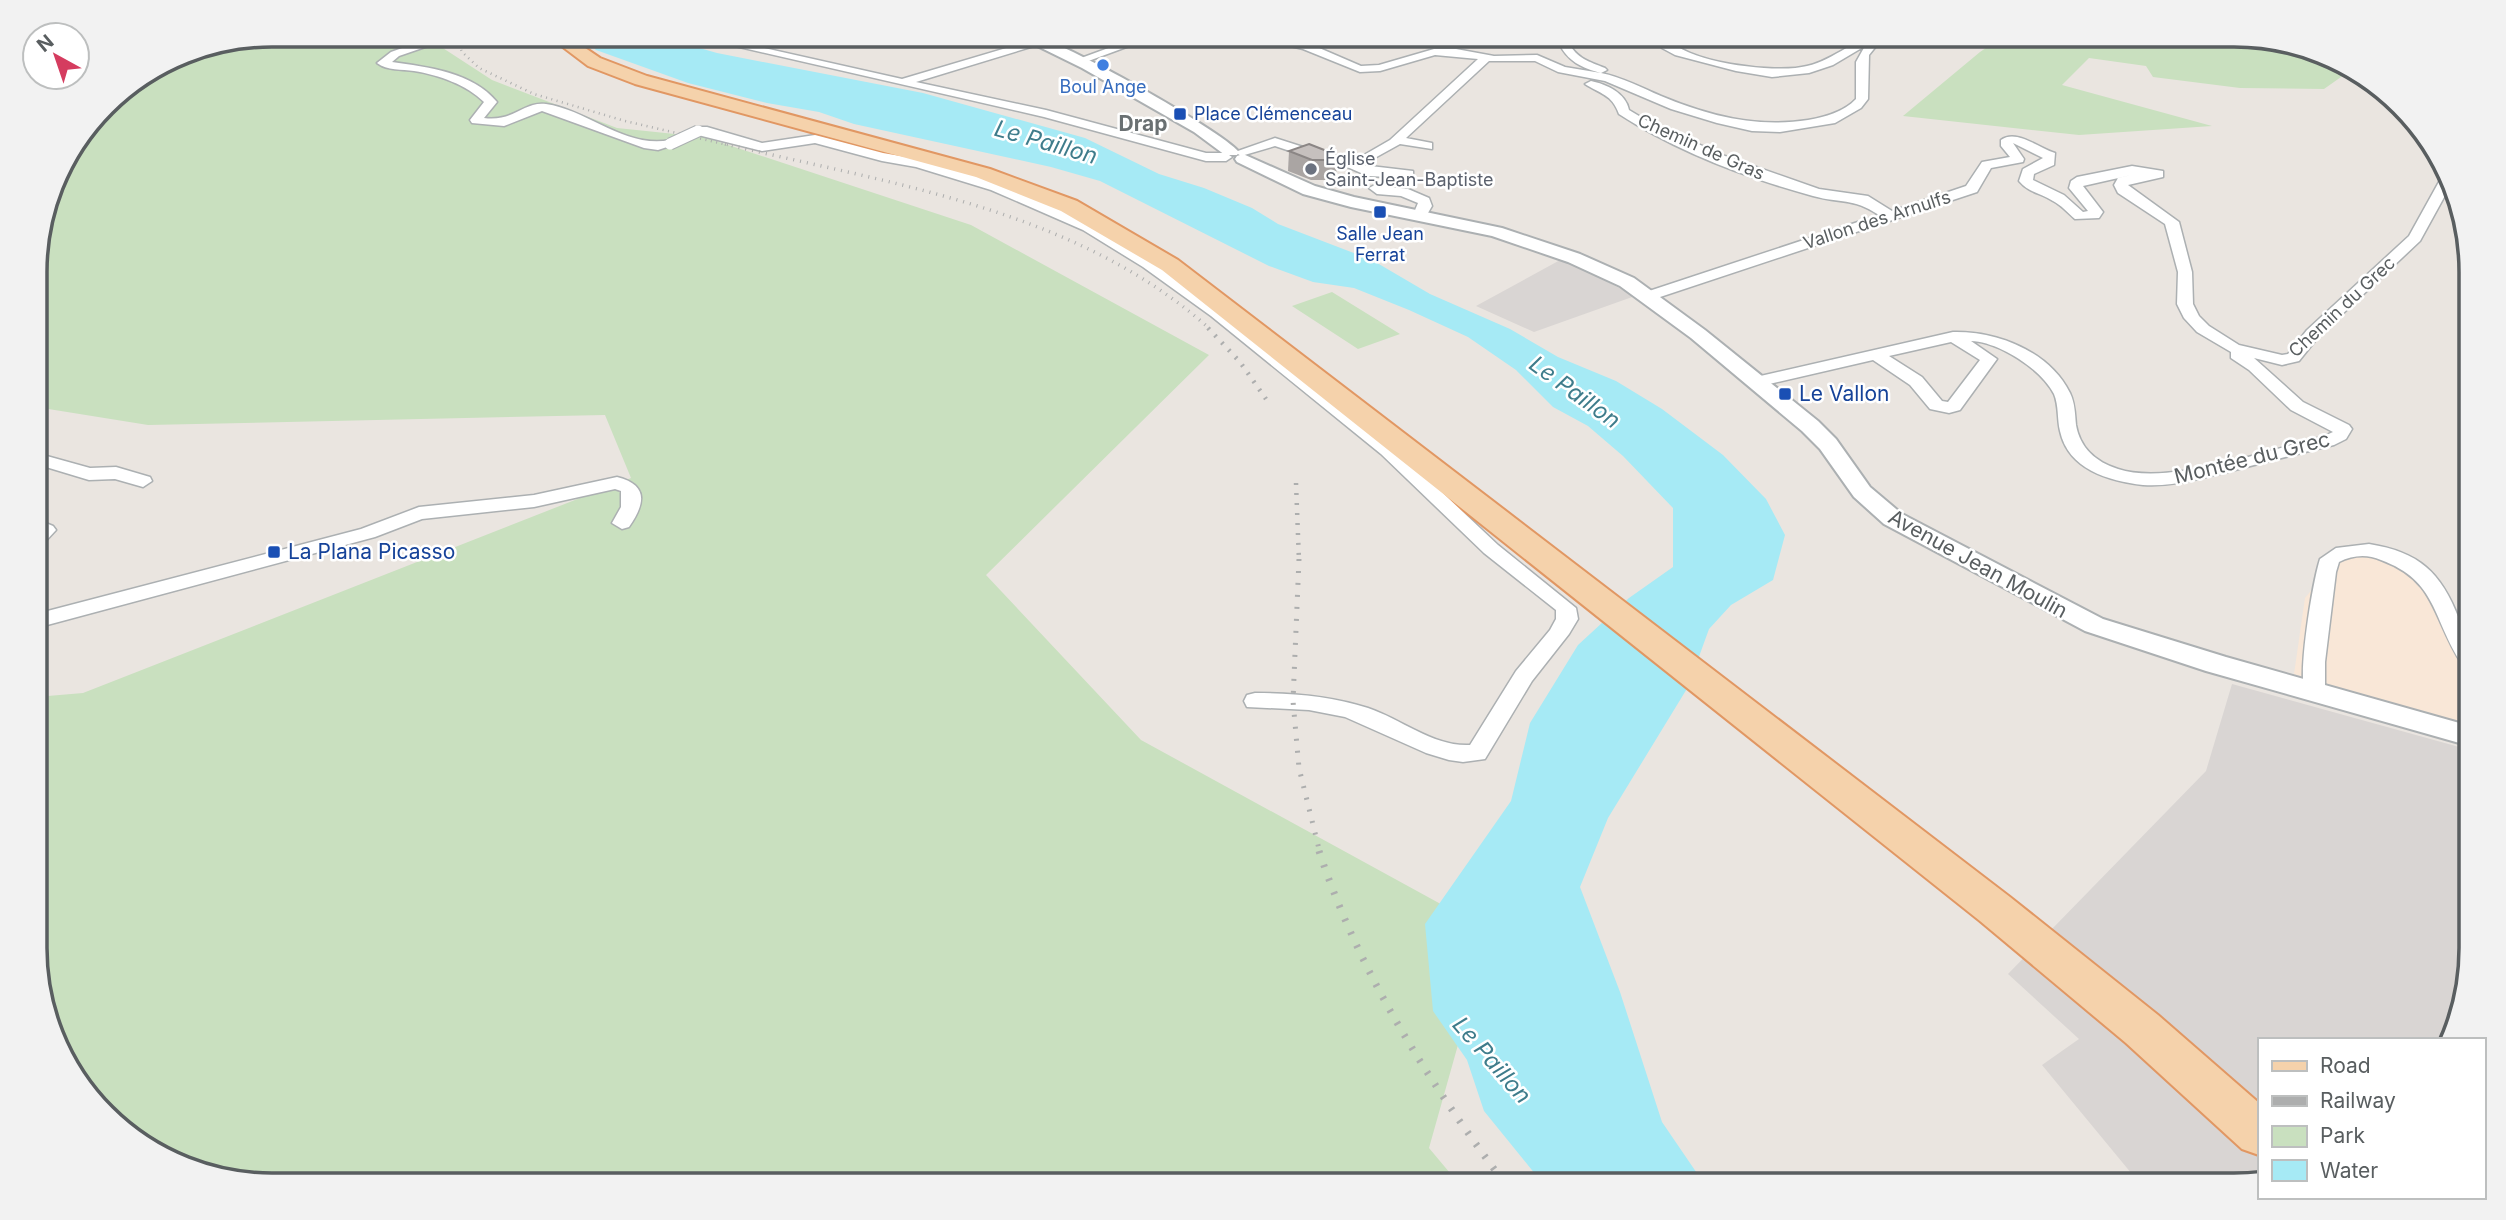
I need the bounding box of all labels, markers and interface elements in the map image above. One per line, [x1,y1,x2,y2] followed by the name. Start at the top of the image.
[21,21,91,91] north arrow
[32,30,58,57] text: N
[1095,57,1111,73] marker: Boul Ange
[1059,76,1147,97] place label: Boul Ange
[1194,103,1352,124] place label: Place Clémenceau
[1172,106,1188,122] marker: Place Clémenceau
[1635,109,1768,184] street label: Chemin de Gras
[1119,111,1167,136] district label: Drap
[991,114,1101,170] water label: Le Paillon
[1325,147,1493,190] place label: Église Saint-Jean-Baptiste
[1303,161,1319,177] marker: Église Saint-Jean-Baptiste
[1800,186,1953,253] street label: Vallon des Arnulfs
[1372,204,1388,220] marker: Salle Jean Ferrat
[1336,223,1424,265] place label: Salle Jean Ferrat
[2284,252,2399,361] street label: Chemin du Grec
[1524,350,1626,434] water label: Le Paillon
[1799,381,1889,406] place label: Le Vallon
[1777,386,1793,402] marker: Le Vallon
[2171,426,2332,489] street label: Montée du Grec
[1884,504,2072,623] street label: Avenue Jean Moulin
[288,539,455,564] place label: La Plana Picasso
[266,544,282,560] marker: La Plana Picasso
[1447,1011,1537,1109] water label: Le Paillon
[2258,1038,2485,1199] legend
[2320,1053,2371,1078] text: Road
[2320,1088,2396,1113] text: Railway
[2320,1123,2365,1148] text: Park
[2320,1158,2378,1183] text: Water

